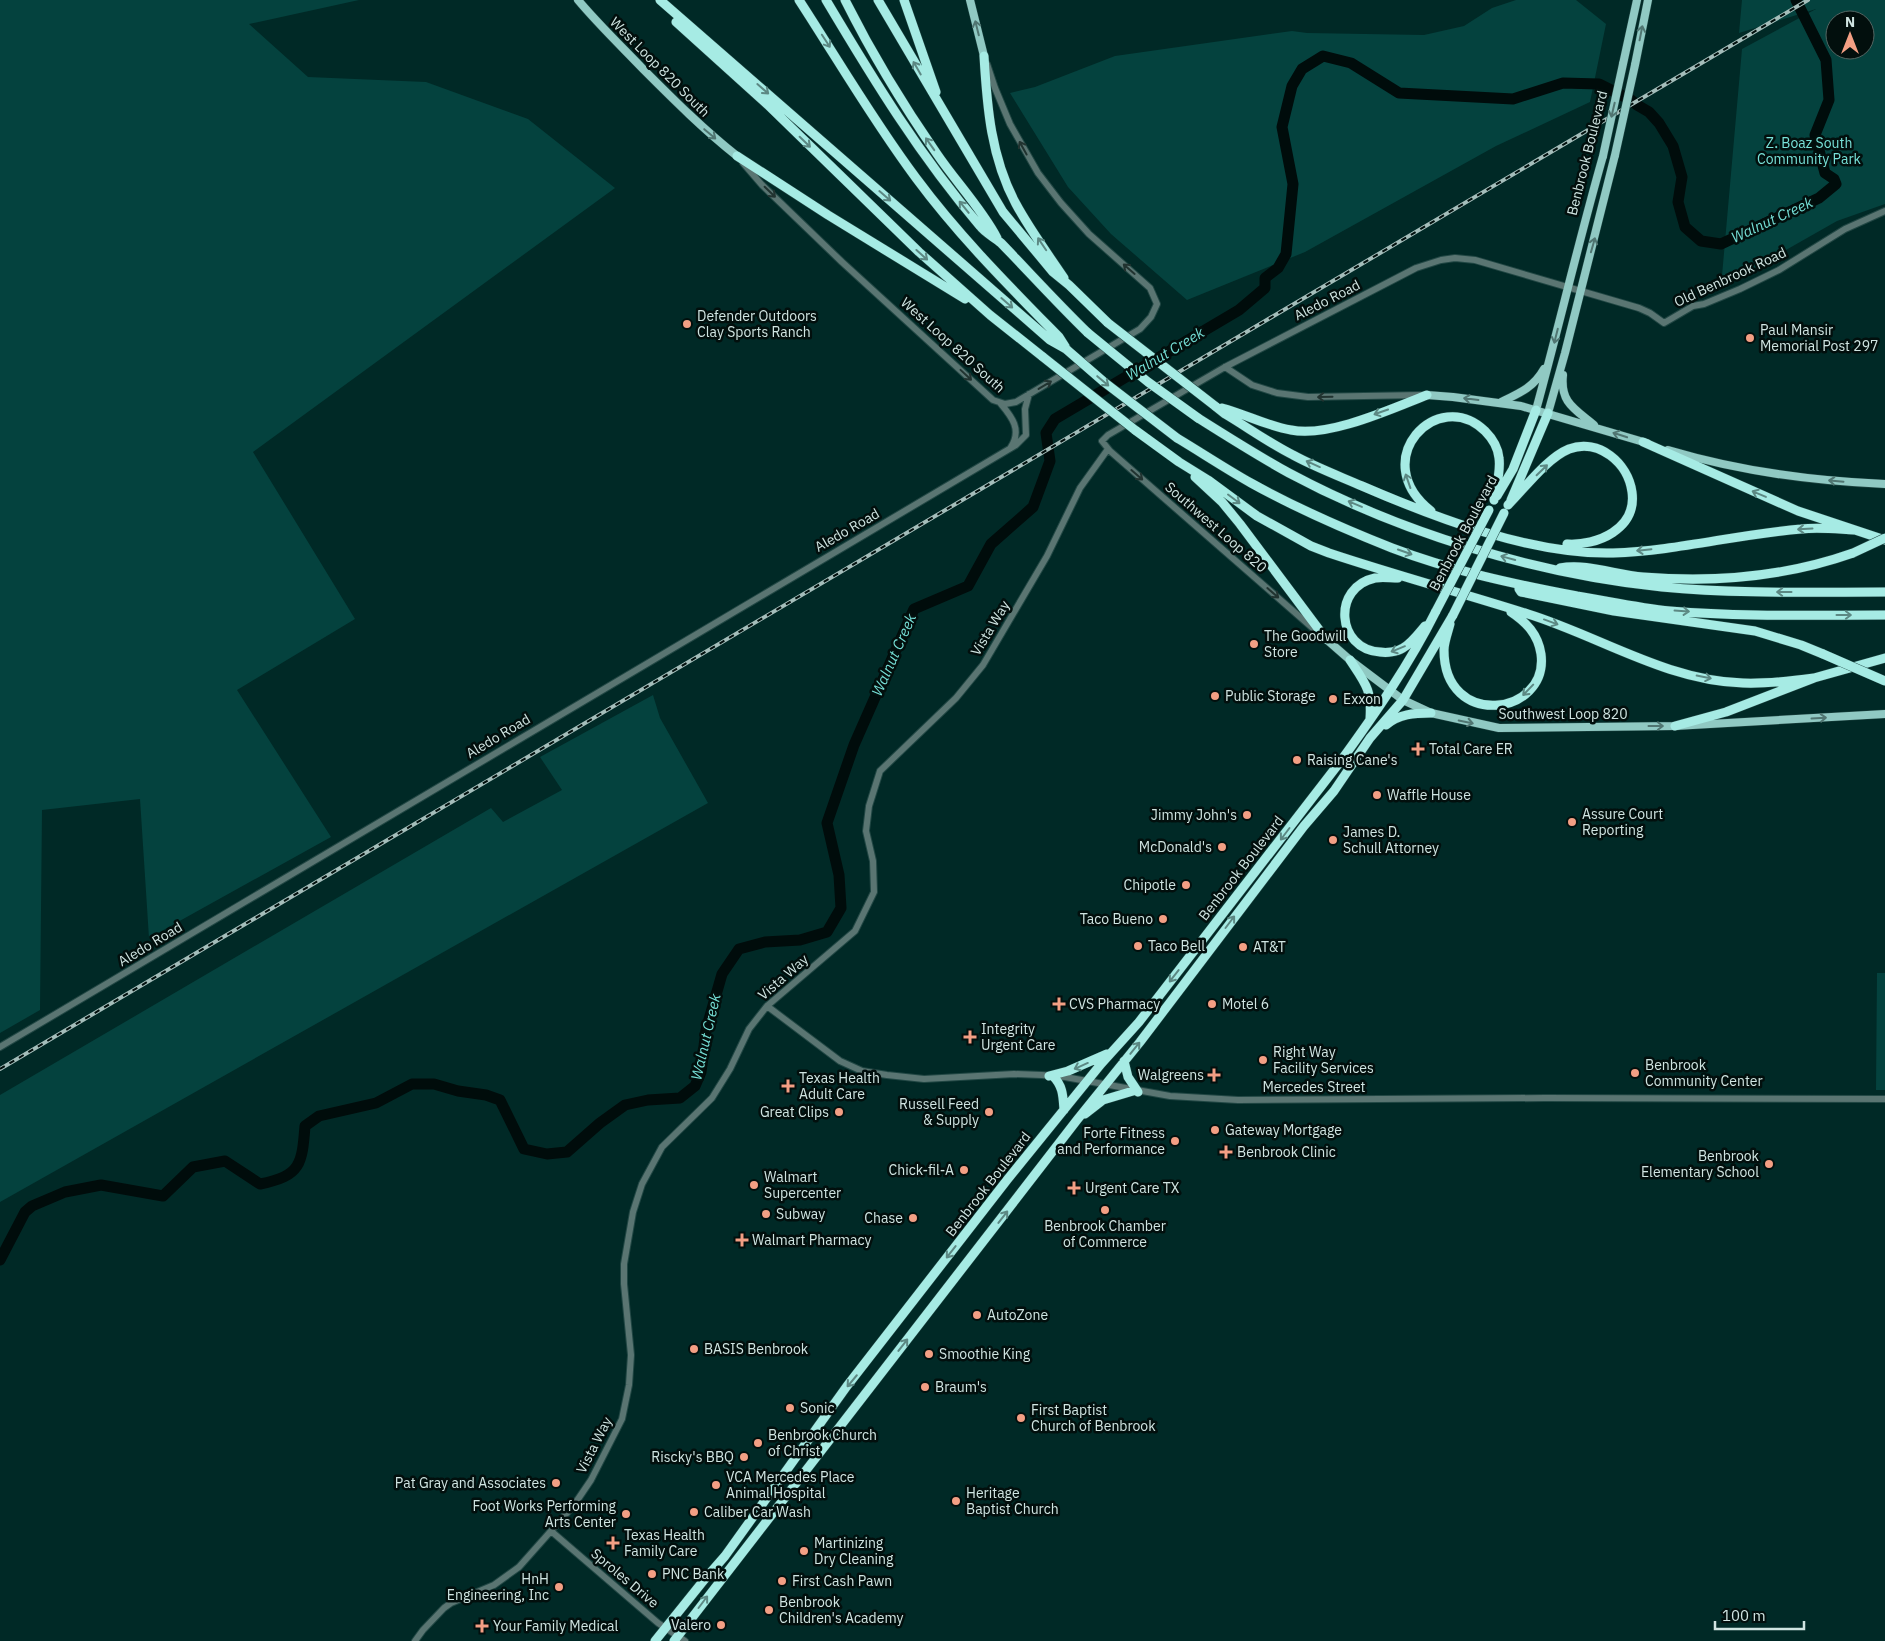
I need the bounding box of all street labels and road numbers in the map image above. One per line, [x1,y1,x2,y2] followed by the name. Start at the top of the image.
[606,13,714,121] street label: West Loop 820 South
[1563,89,1611,217] street label: Benbrook Boulevard
[1671,243,1789,311] street label: Old Benbrook Road
[1291,276,1363,324] street label: Aledo Road
[897,293,1009,397] street label: West Loop 820 South
[1425,472,1501,594] street label: Benbrook Boulevard
[1161,478,1271,576] street label: Southwest Loop 820
[811,504,883,556] street label: Aledo Road
[967,597,1013,659] street label: Vista Way
[1498,705,1628,723] street label: Southwest Loop 820
[463,710,533,762] street label: Aledo Road
[1194,812,1288,924] street label: Benbrook Boulevard
[115,918,185,970] street label: Aledo Road
[754,950,812,1004] street label: Vista Way
[1262,1078,1366,1096] street label: Mercedes Street
[941,1128,1035,1240] street label: Benbrook Boulevard
[572,1414,616,1476] street label: Vista Way
[587,1544,663,1612] street label: Sproles Drive

